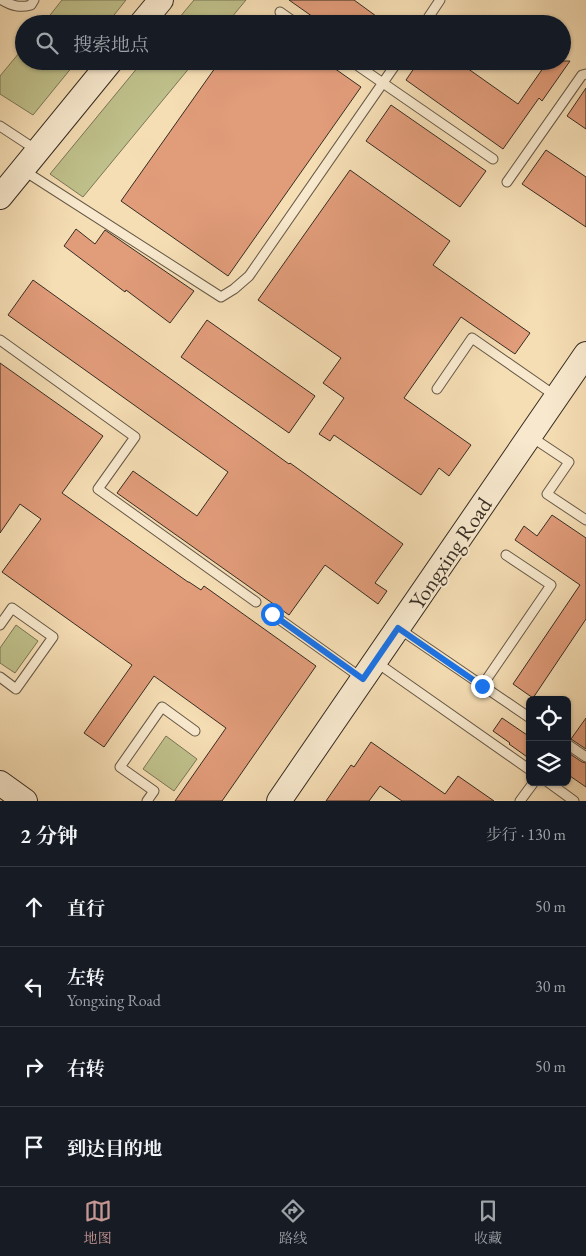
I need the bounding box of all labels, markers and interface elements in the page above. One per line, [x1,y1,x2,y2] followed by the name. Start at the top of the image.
[15,15,571,70] search box
[33,29,61,57] icon: search
[73,32,149,57] text: 搜索地点
[402,491,499,615] street label: Yongxing Road
[261,603,284,626] route start
[471,675,494,698] route end
[526,696,571,786] map controls
[526,696,571,741] button: locate
[526,741,571,786] button: layers
[20,822,78,849] text: 2 分钟
[486,824,566,845] text: 步行 · 130 m
[20,893,48,921] icon: ahead
[67,896,105,921] text: 直行
[535,896,566,917] text: 50 m
[67,965,105,990] text: 左转
[20,973,48,1001] icon: left
[535,976,566,997] text: 30 m
[67,990,161,1011] text: Yongxing Road
[20,1053,48,1081] icon: right
[67,1056,105,1081] text: 右转
[535,1056,566,1077] text: 50 m
[20,1133,48,1161] icon: arrive
[67,1136,162,1161] text: 到达目的地
[84,1197,112,1247] tab: 地图
[279,1197,307,1247] tab: 路线
[474,1197,502,1247] tab: 收藏

